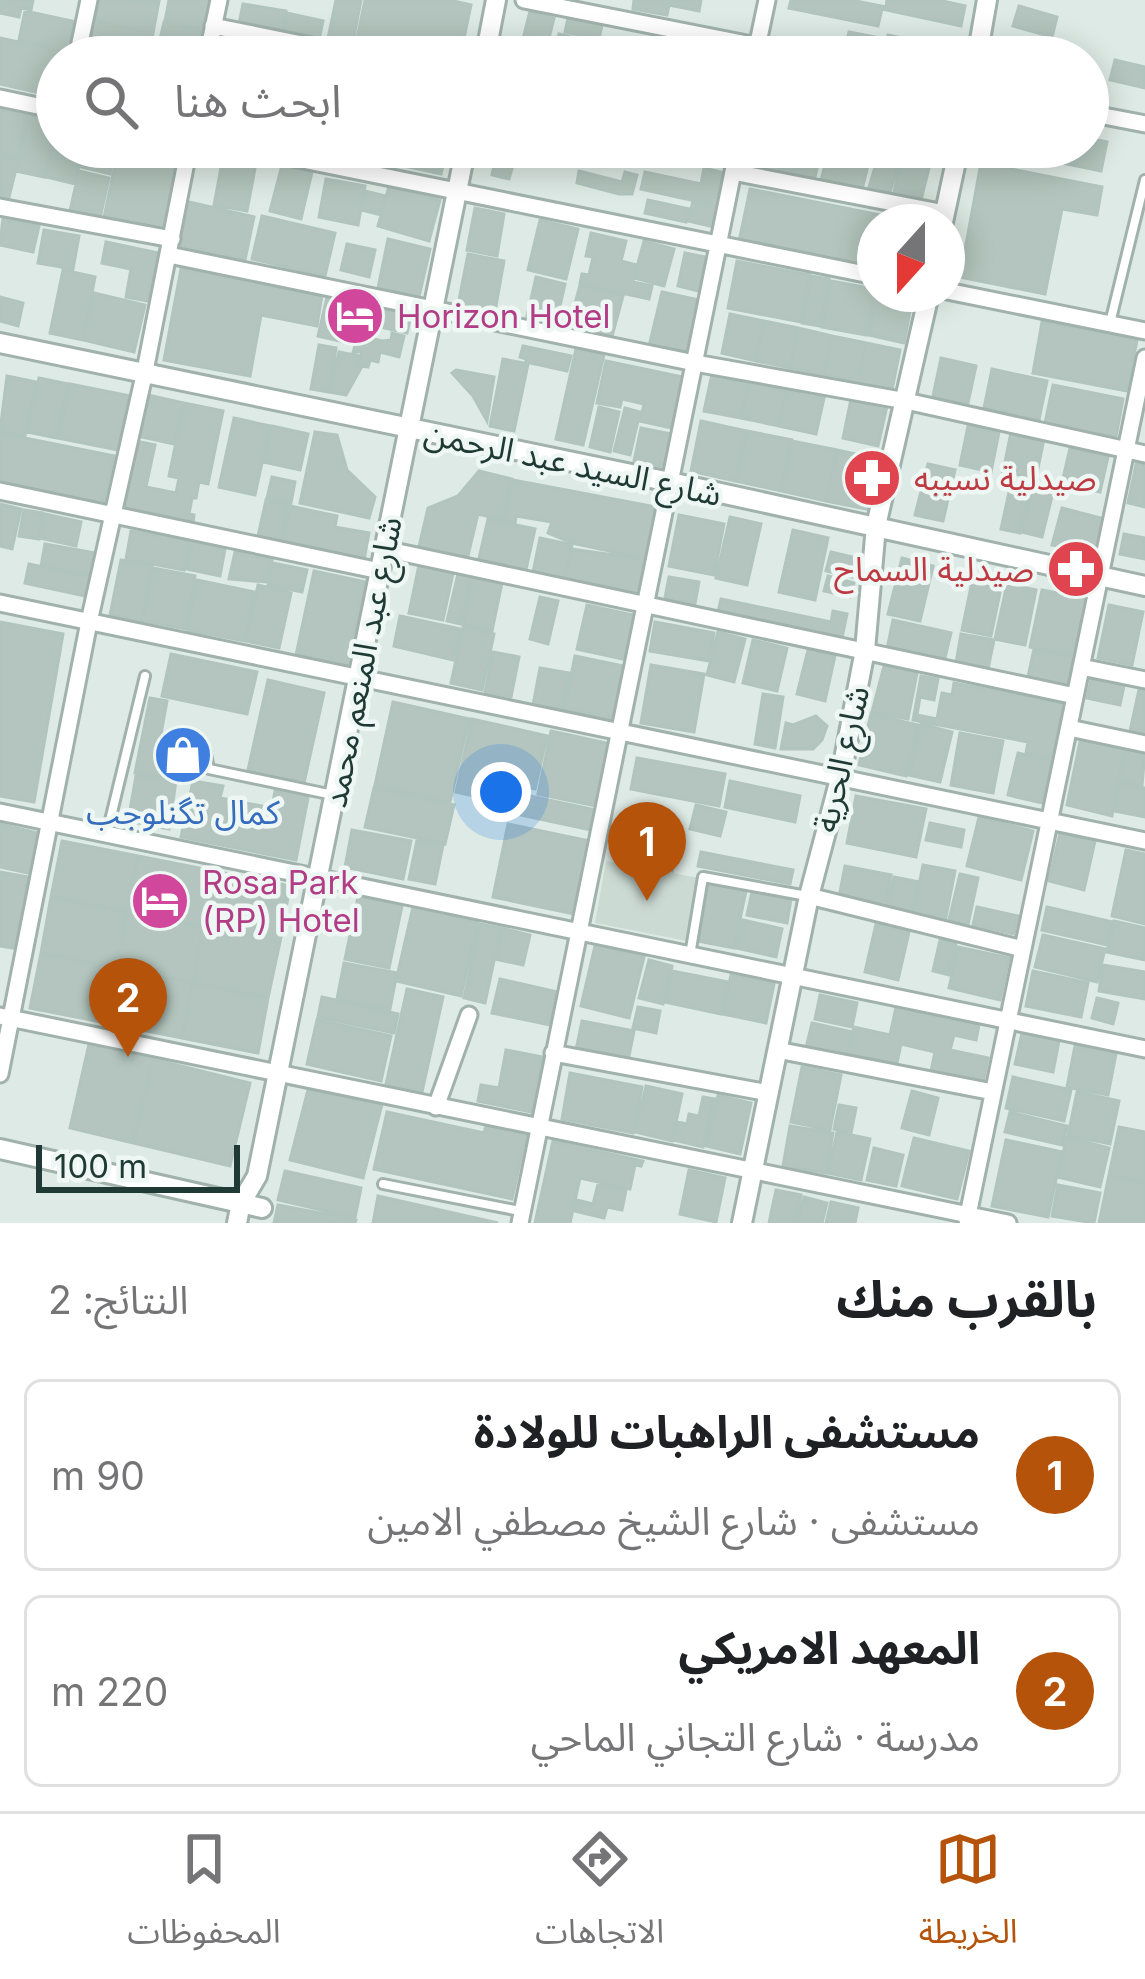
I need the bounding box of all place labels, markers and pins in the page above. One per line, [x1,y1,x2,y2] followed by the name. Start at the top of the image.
[324,285,386,347] hotel icon: Horizon Hotel
[397,296,611,336] place label: Horizon Hotel
[841,447,903,509] pharmacy icon: صيدلية نسيبه
[914,458,1096,498] place label: صيدلية نسيبه
[1045,538,1107,600] pharmacy icon: صيدلية السماح
[834,549,1034,594] place label: صيدلية السماح
[152,724,214,786] shop icon: كمال تگنلوجب
[86,792,280,832] place label: كمال تگنلوجب
[608,802,686,901] pin: 1
[202,862,360,940] place label: Rosa Park (RP) Hotel
[129,870,191,932] hotel icon: Rosa Park (RP) Hotel
[89,958,167,1057] pin: 2

